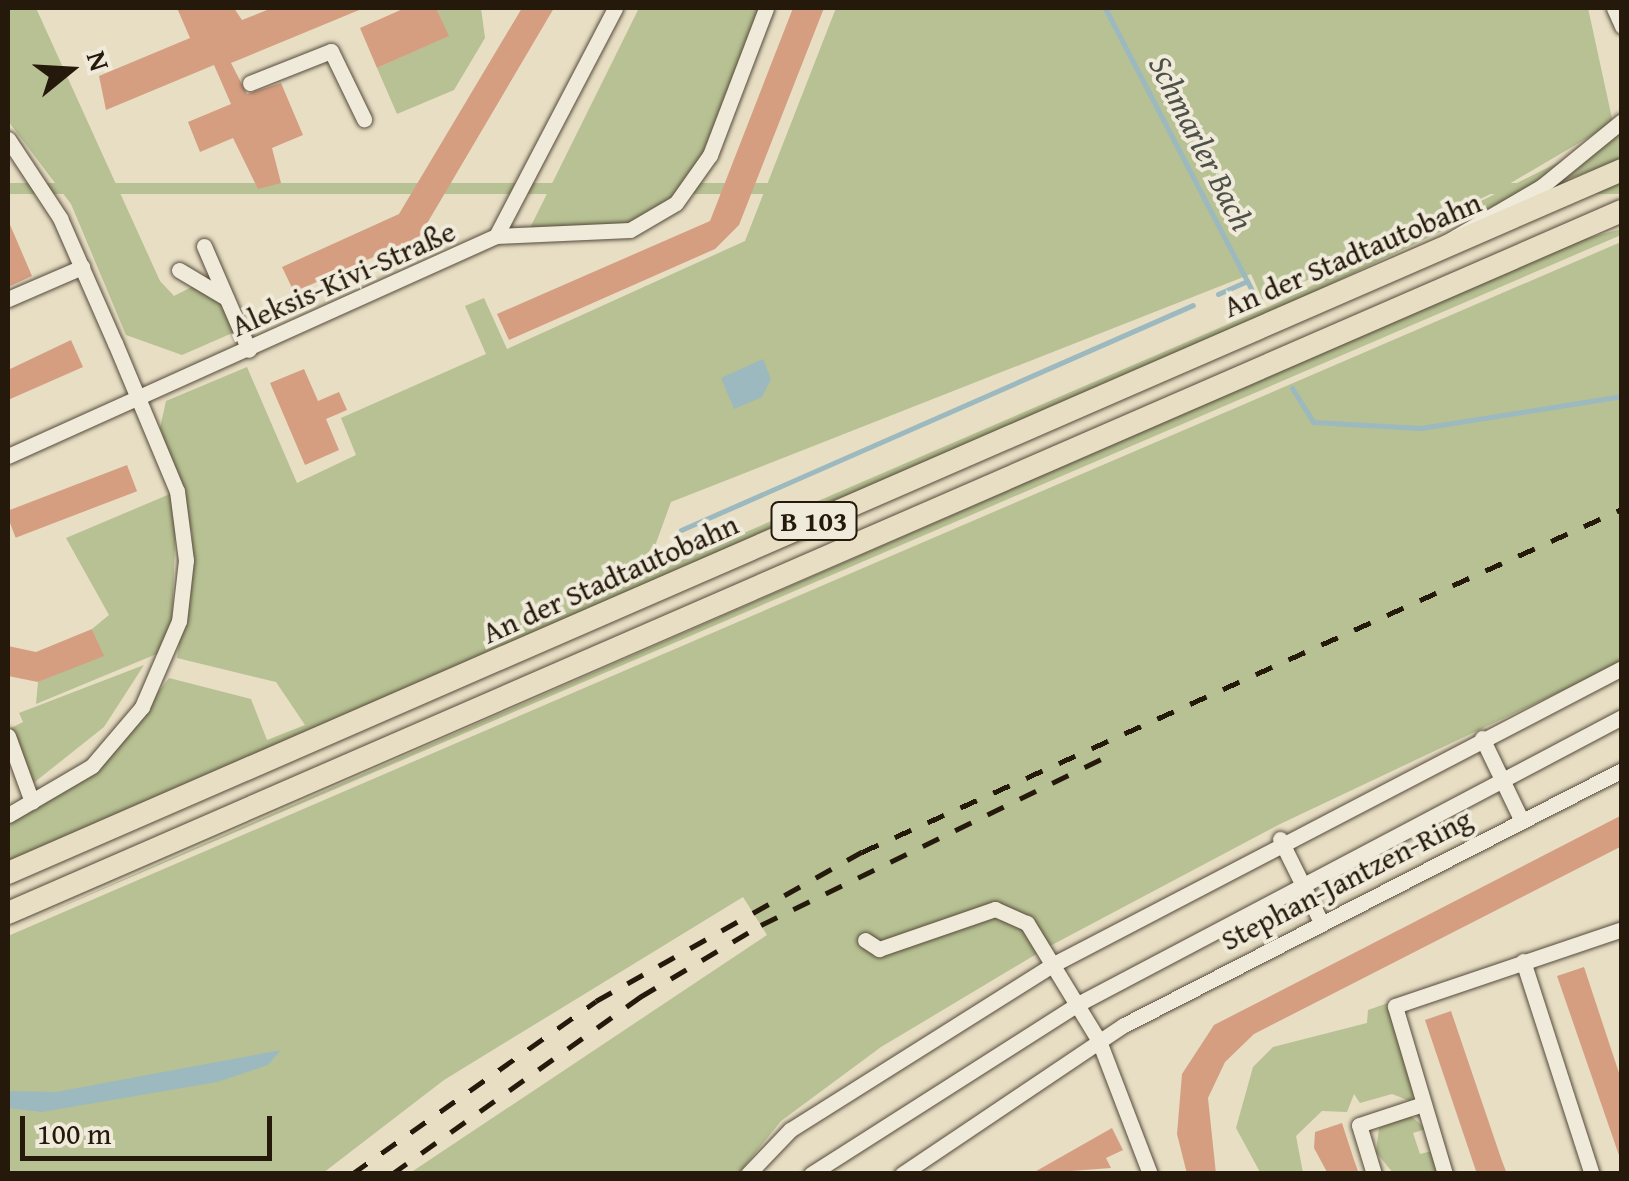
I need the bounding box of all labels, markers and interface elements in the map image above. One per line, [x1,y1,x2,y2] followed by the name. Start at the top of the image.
[20,20,120,120] north arrow
[77,45,121,76] text: N
[1140,49,1262,237] water label: Schmarler Bach
[1218,183,1486,325] street label: An der Stadtautobahn
[225,212,461,344] street label: Aleksis-Kivi-Straße
[769,498,859,544] road number: B 103
[476,505,744,651] street label: An der Stadtautobahn
[1215,800,1477,958] street label: Stephan-Jantzen-Ring
[25,1096,278,1158] scale bar
[37,1111,111,1155] text: 100 m

